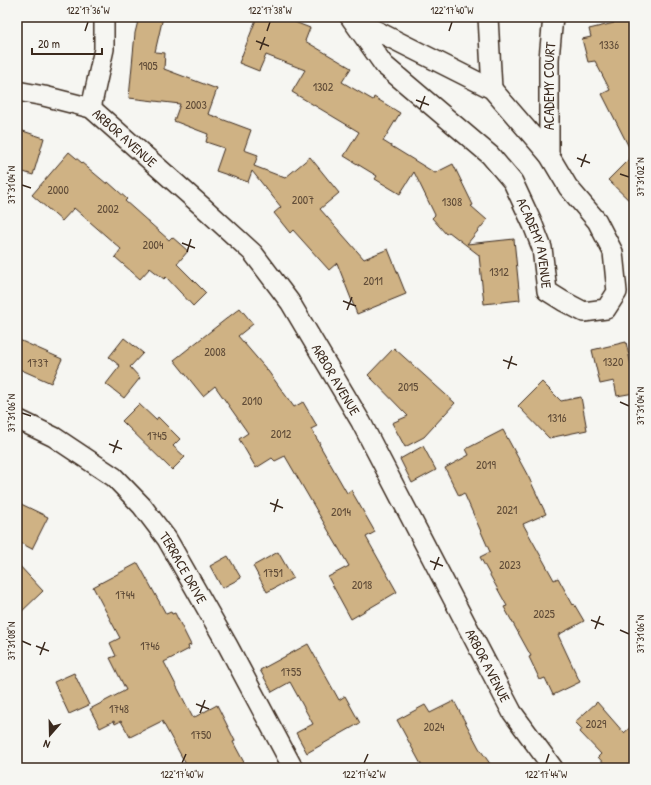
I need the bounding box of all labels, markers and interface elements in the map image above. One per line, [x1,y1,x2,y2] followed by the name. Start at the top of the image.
[66,4,110,17] text: 122°17'36"W
[248,4,293,17] text: 122°17'38"W
[431,4,474,17] text: 122°17'40"W
[32,30,102,56] scale bar
[38,35,60,52] text: 20 m
[599,36,619,53] house number: 1336
[539,41,560,130] street label: ACADEMY COURT
[138,57,158,74] house number: 1905
[313,78,334,95] house number: 1302
[185,96,207,113] house number: 2003
[89,104,161,171] street label: ARBOR AVENUE
[634,157,647,197] text: 37°31'02"N
[5,166,18,204] text: 37°31'04"N
[47,181,69,198] house number: 2000
[292,191,314,208] house number: 2007
[442,193,462,210] house number: 1308
[513,195,557,289] street label: ACADEMY AVENUE
[97,200,119,217] house number: 2002
[143,236,164,253] house number: 2004
[489,263,509,280] house number: 1312
[363,272,383,289] house number: 2011
[308,340,365,419] street label: ARBOR AVENUE
[204,343,226,360] house number: 2008
[603,353,623,370] house number: 1320
[27,354,49,371] house number: 1737
[398,378,418,395] house number: 2015
[634,387,647,425] text: 37°31'04"N
[242,392,262,409] house number: 2010
[5,394,18,432] text: 37°31'06"N
[548,409,567,426] house number: 1316
[271,425,292,442] house number: 2012
[147,427,167,444] house number: 1745
[476,456,496,473] house number: 2019
[497,501,517,518] house number: 2021
[331,503,351,520] house number: 2014
[156,527,212,607] street label: TERRACE DRIVE
[499,556,521,573] house number: 2023
[263,564,283,581] house number: 1751
[352,576,372,593] house number: 2018
[115,586,135,603] house number: 1744
[533,605,555,622] house number: 2025
[634,615,647,653] text: 37°31'06"N
[5,622,18,660] text: 37°31'08"N
[461,626,515,705] street label: ARBOR AVENUE
[140,637,160,654] house number: 1746
[281,663,301,680] house number: 1755
[109,700,129,717] house number: 1748
[30,715,70,755] north arrow
[585,715,607,732] house number: 2029
[423,718,445,735] house number: 2024
[191,726,211,743] house number: 1750
[41,737,52,752] text: N
[161,768,204,781] text: 122°17'40"W
[342,768,386,781] text: 122°17'42"W
[525,768,568,781] text: 122°17'44"W

